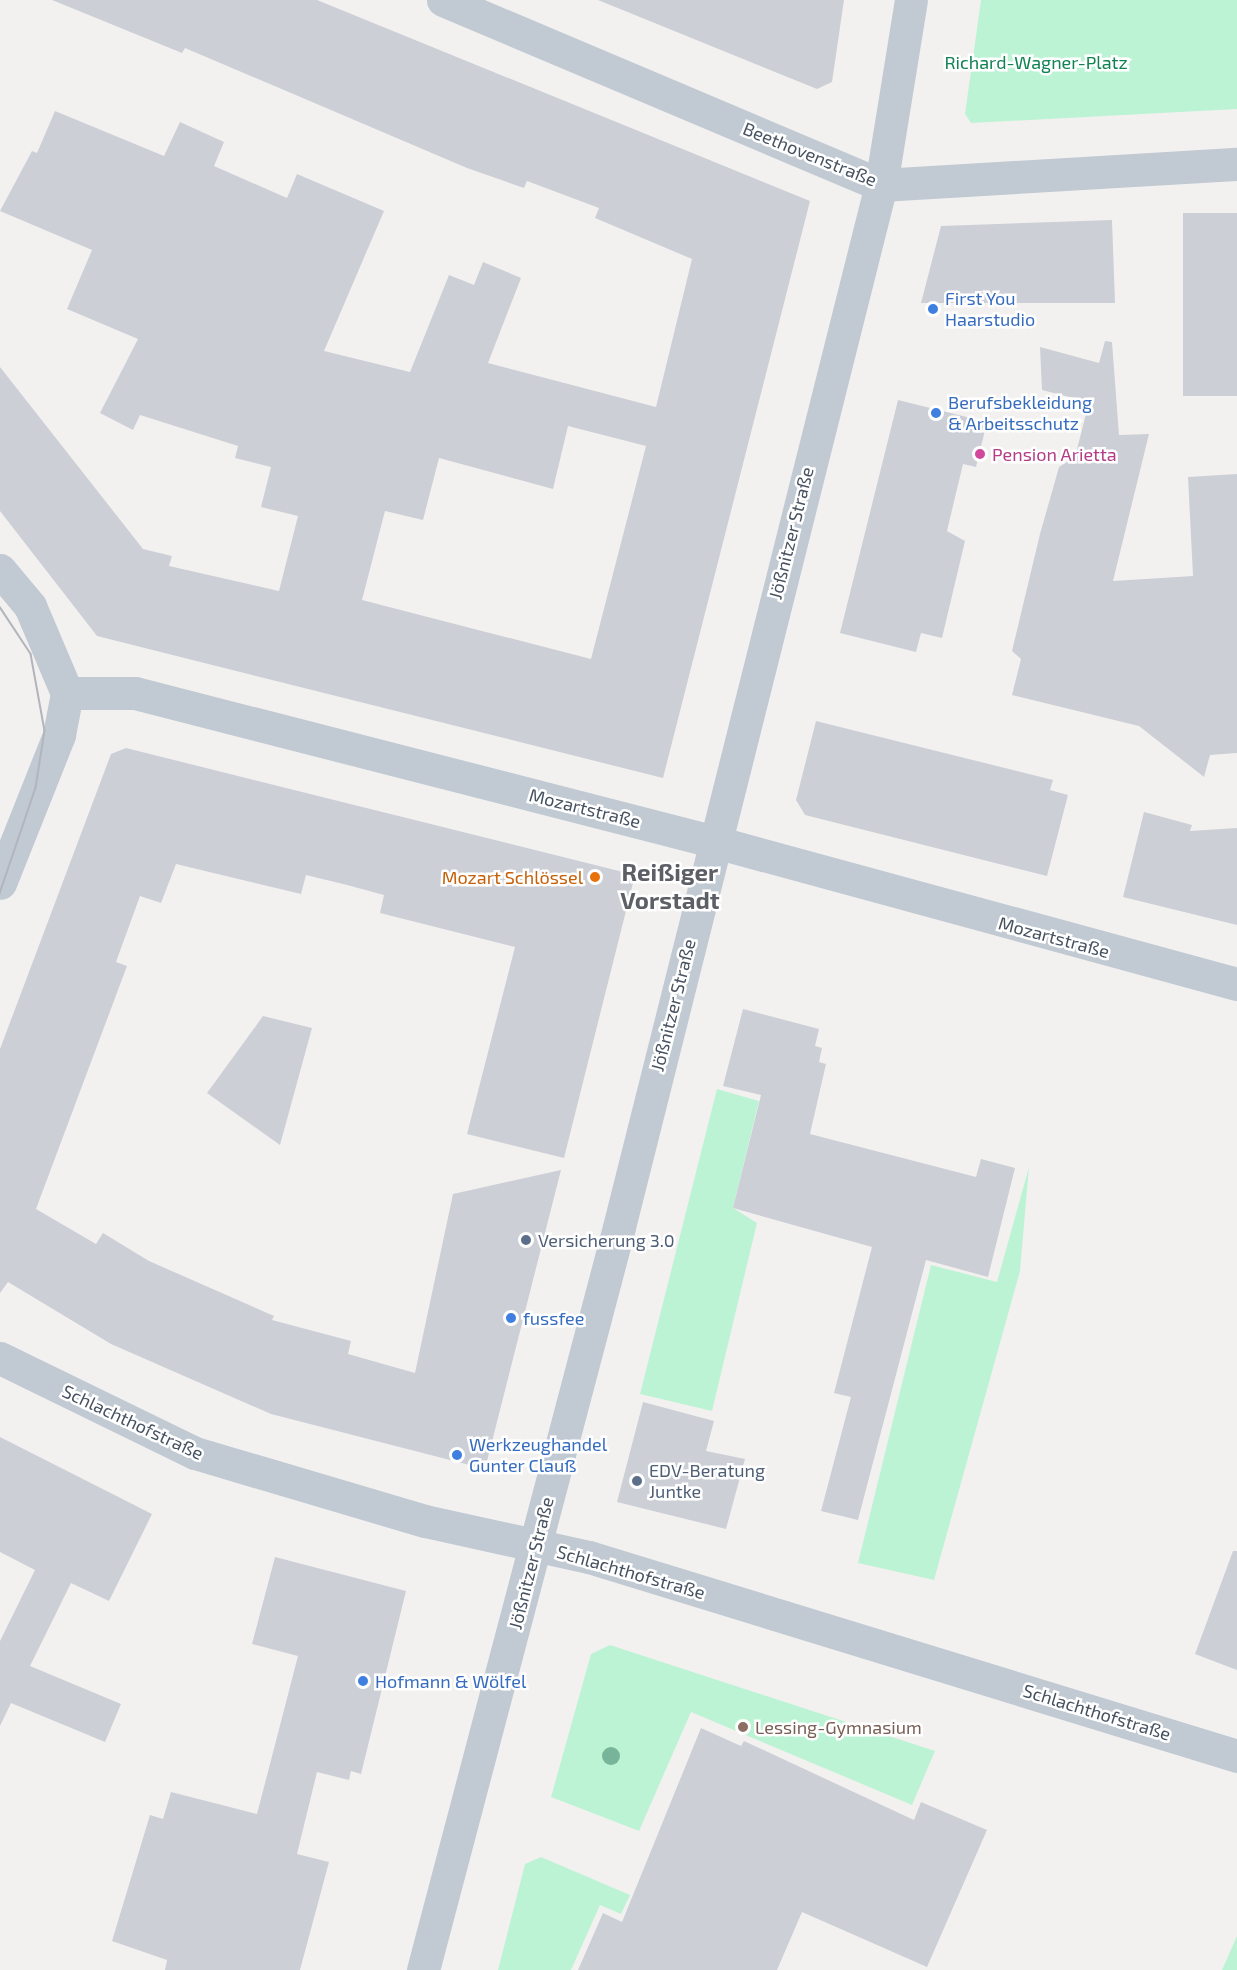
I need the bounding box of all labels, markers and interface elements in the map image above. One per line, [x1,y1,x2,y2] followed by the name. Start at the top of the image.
[944,51,1128,73] park label: Richard-Wagner-Platz
[740,117,880,191] street label: Beethovenstraße
[945,288,1035,330] place label: First You Haarstudio
[926,302,940,316] marker: First You Haarstudio
[948,392,1092,434] place label: Berufsbekleidung & Arbeitsschutz
[929,406,943,420] marker: Berufsbekleidung & Arbeitsschutz
[992,443,1117,465] place label: Pension Arietta
[973,447,987,461] marker: Pension Arietta
[764,464,818,602] street label: Jößnitzer Straße
[527,784,643,832] street label: Mozartstraße
[620,858,720,914] district label: Reißiger Vorstadt
[442,866,583,888] place label: Mozart Schlössel
[588,870,602,884] marker: Mozart Schlössel
[996,912,1112,962] street label: Mozartstraße
[646,936,700,1074] street label: Jößnitzer Straße
[538,1229,675,1251] place label: Versicherung 3.0
[519,1233,533,1247] marker: Versicherung 3.0
[523,1307,584,1329] place label: fussfee
[504,1311,518,1325] marker: fussfee
[59,1380,207,1464] street label: Schlachthofstraße
[469,1434,607,1476] place label: Werkzeughandel Gunter Clauß
[450,1448,464,1462] marker: Werkzeughandel Gunter Clauß
[649,1460,765,1502] place label: EDV-Beratung Juntke
[630,1474,644,1488] marker: EDV-Beratung Juntke
[504,1494,558,1632] street label: Jößnitzer Straße
[554,1541,708,1603] street label: Schlachthofstraße
[375,1670,527,1692] place label: Hofmann & Wölfel
[356,1674,370,1688] marker: Hofmann & Wölfel
[1021,1679,1173,1745] street label: Schlachthofstraße
[755,1716,922,1738] place label: Lessing-Gymnasium
[736,1720,750,1734] marker: Lessing-Gymnasium

